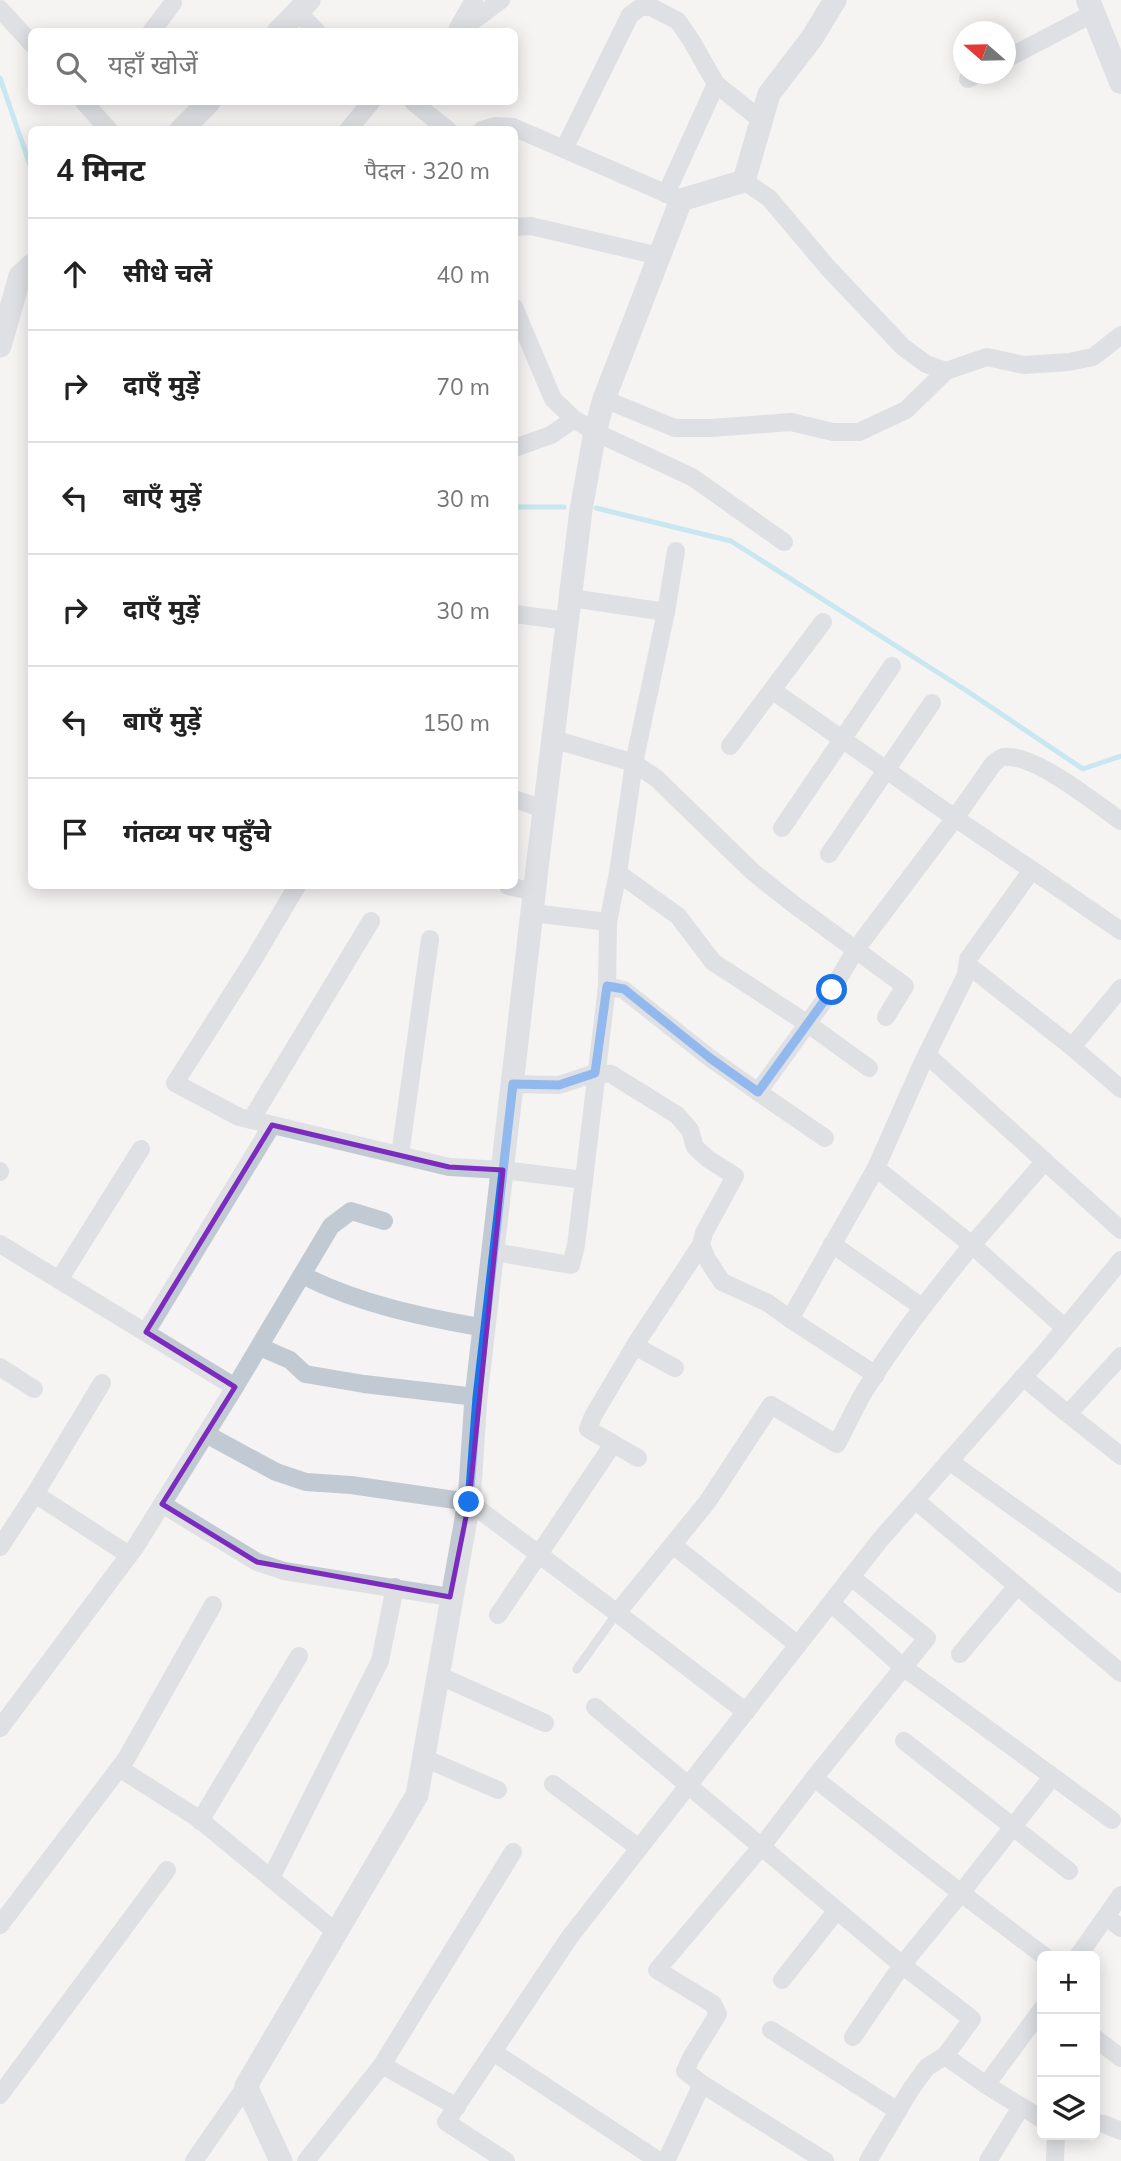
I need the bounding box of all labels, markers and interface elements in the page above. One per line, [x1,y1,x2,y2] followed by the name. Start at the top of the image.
[953,21,1016,84] north arrow
[28,28,518,105] search box
[52,48,90,86] icon: search
[108,48,198,81] text: यहाँ खोजें
[56,151,145,189] text: 4 मिनट
[364,156,490,185] text: पैदल · 320 m
[56,255,94,293] icon: ahead
[123,256,212,289] text: सीधे चलें
[436,260,490,289] text: 40 m
[56,367,94,405] icon: right
[123,368,200,401] text: दाएँ मुड़ें
[436,372,490,401] text: 70 m
[56,479,94,517] icon: left
[123,480,201,513] text: बाएँ मुड़ें
[436,484,490,513] text: 30 m
[56,591,94,629] icon: right
[123,592,200,625] text: दाएँ मुड़ें
[436,596,490,625] text: 30 m
[56,703,94,741] icon: left
[123,704,201,737] text: बाएँ मुड़ें
[422,708,490,737] text: 150 m
[56,815,94,853] icon: arrive
[123,816,271,849] text: गंतव्य पर पहुँचे
[816,974,847,1005] route start
[453,1486,484,1517] route end
[1037,1951,1100,2140] map controls
[1037,1951,1100,2014] button: +
[1037,2014,1100,2077] button: −
[1037,2077,1100,2140] button: layers

